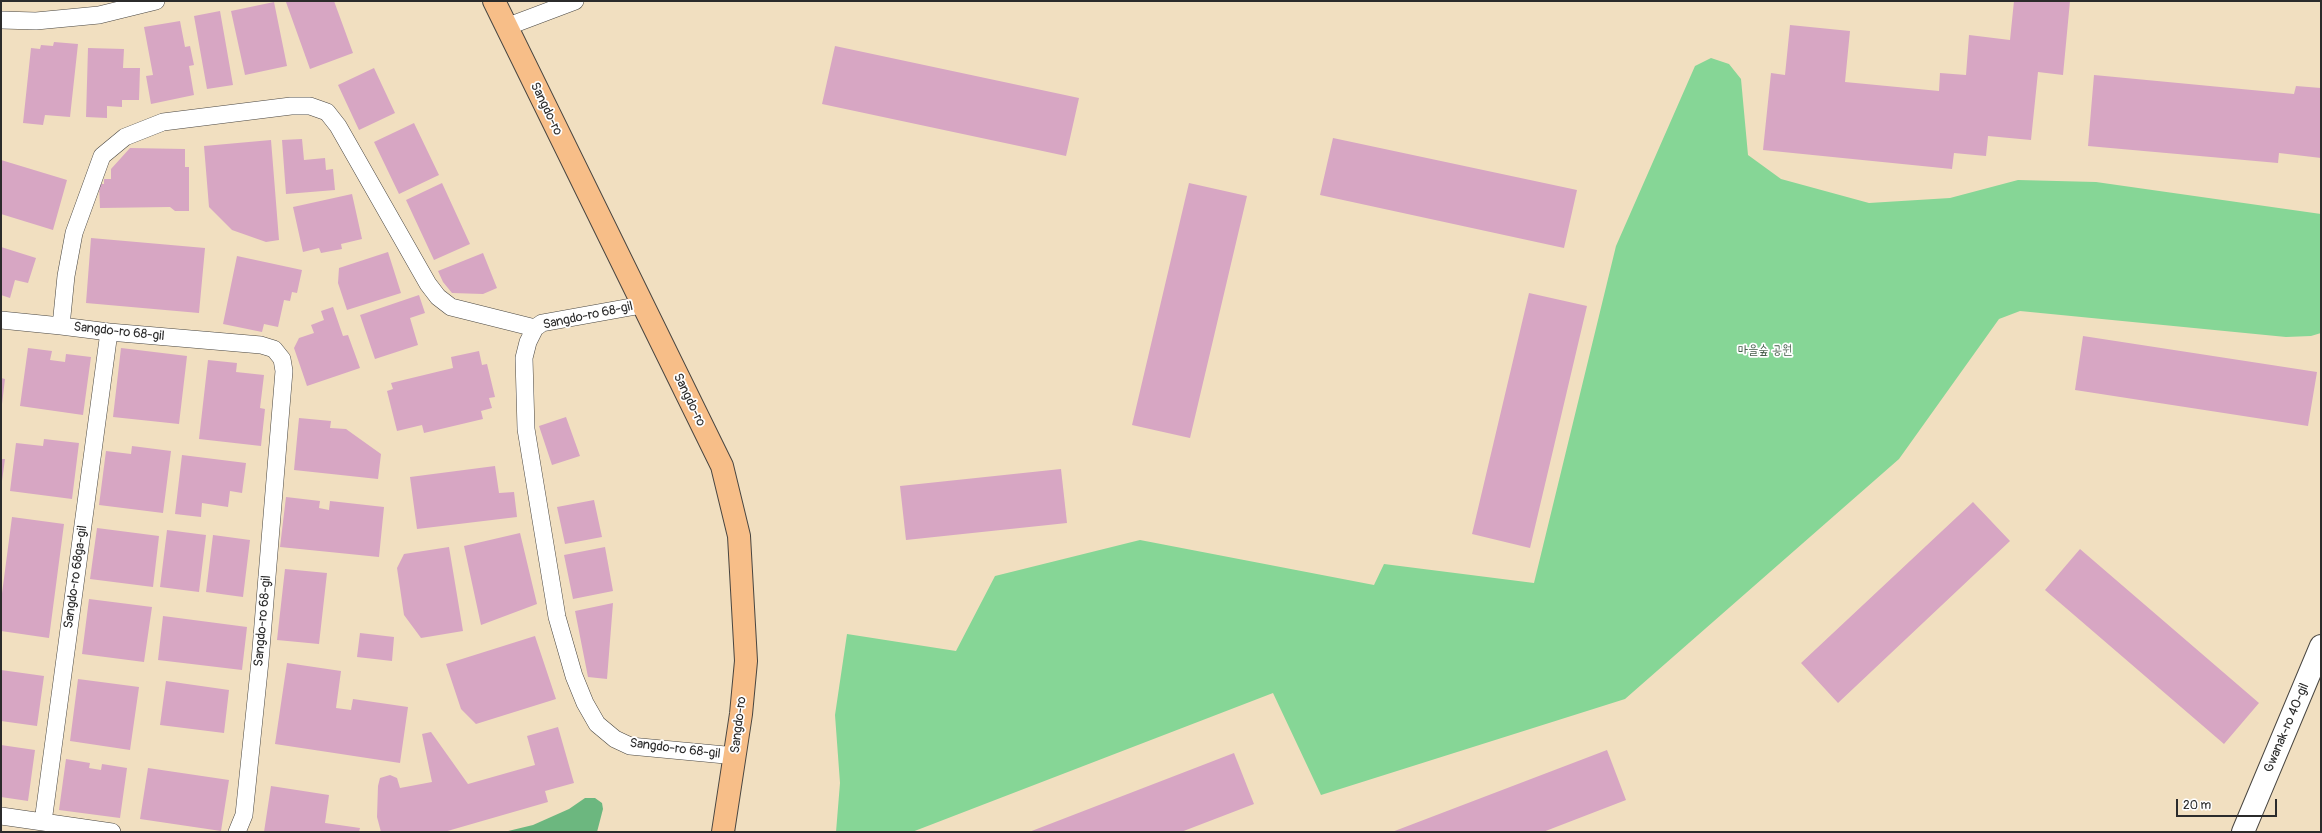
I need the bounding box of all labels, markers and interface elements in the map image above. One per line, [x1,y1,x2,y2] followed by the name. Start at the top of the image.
[526,80,566,138] street label: Sangdo-ro
[542,299,634,333] street label: Sangdo-ro 68-gil
[73,319,165,345] street label: Sangdo-ro 68-gil
[1737,343,1793,359] park label: 마을숲 공원
[669,371,709,429] street label: Sangdo-ro
[61,524,91,630] street label: Sangdo-ro 68ga-gil
[251,575,275,667] street label: Sangdo-ro 68-gil
[2261,681,2313,775] street label: Gwanak-ro 40-gil
[728,696,750,754] street label: Sangdo-ro
[629,736,721,762] street label: Sangdo-ro 68-gil
[2178,791,2279,817] scale bar
[2183,798,2211,813] text: 20 m

